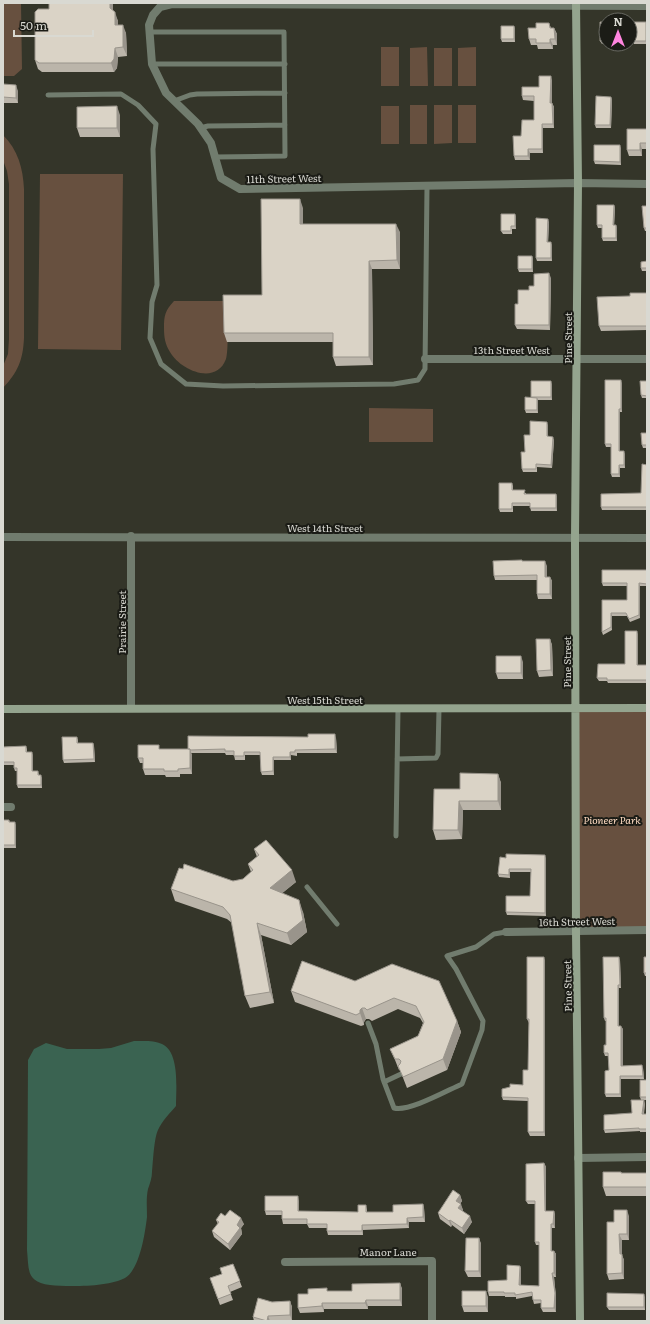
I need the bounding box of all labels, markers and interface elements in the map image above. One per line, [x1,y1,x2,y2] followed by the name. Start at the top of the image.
[14,12,93,38] scale bar
[598,12,638,52] north arrow
[613,13,623,29] text: N
[20,16,47,34] text: 50 m
[246,170,322,186] street label: 11th Street West
[560,312,575,364] street label: Pine Street
[474,342,550,357] street label: 13th Street West
[287,520,363,535] street label: West 14th Street
[114,590,129,654] street label: Prairie Street
[559,636,574,688] street label: Pine Street
[287,692,363,707] street label: West 15th Street
[583,812,641,827] park label: Pioneer Park
[539,913,615,929] street label: 16th Street West
[559,960,575,1012] street label: Pine Street
[359,1244,417,1259] street label: Manor Lane

